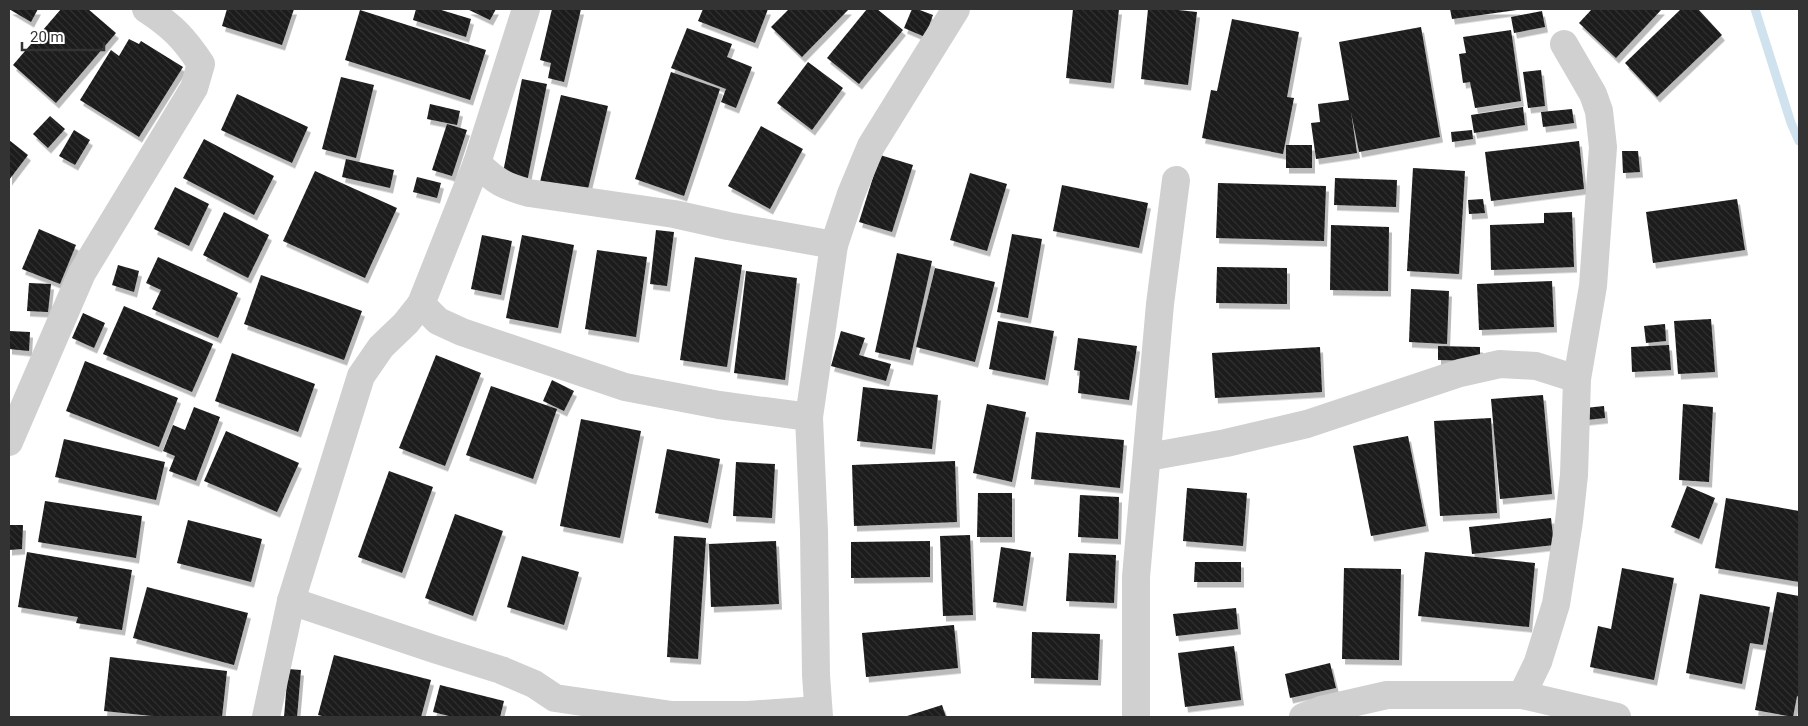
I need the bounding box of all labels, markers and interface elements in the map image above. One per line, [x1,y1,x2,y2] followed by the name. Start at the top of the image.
[22,20,105,52] scale bar
[30,28,64,46] text: 20 m

